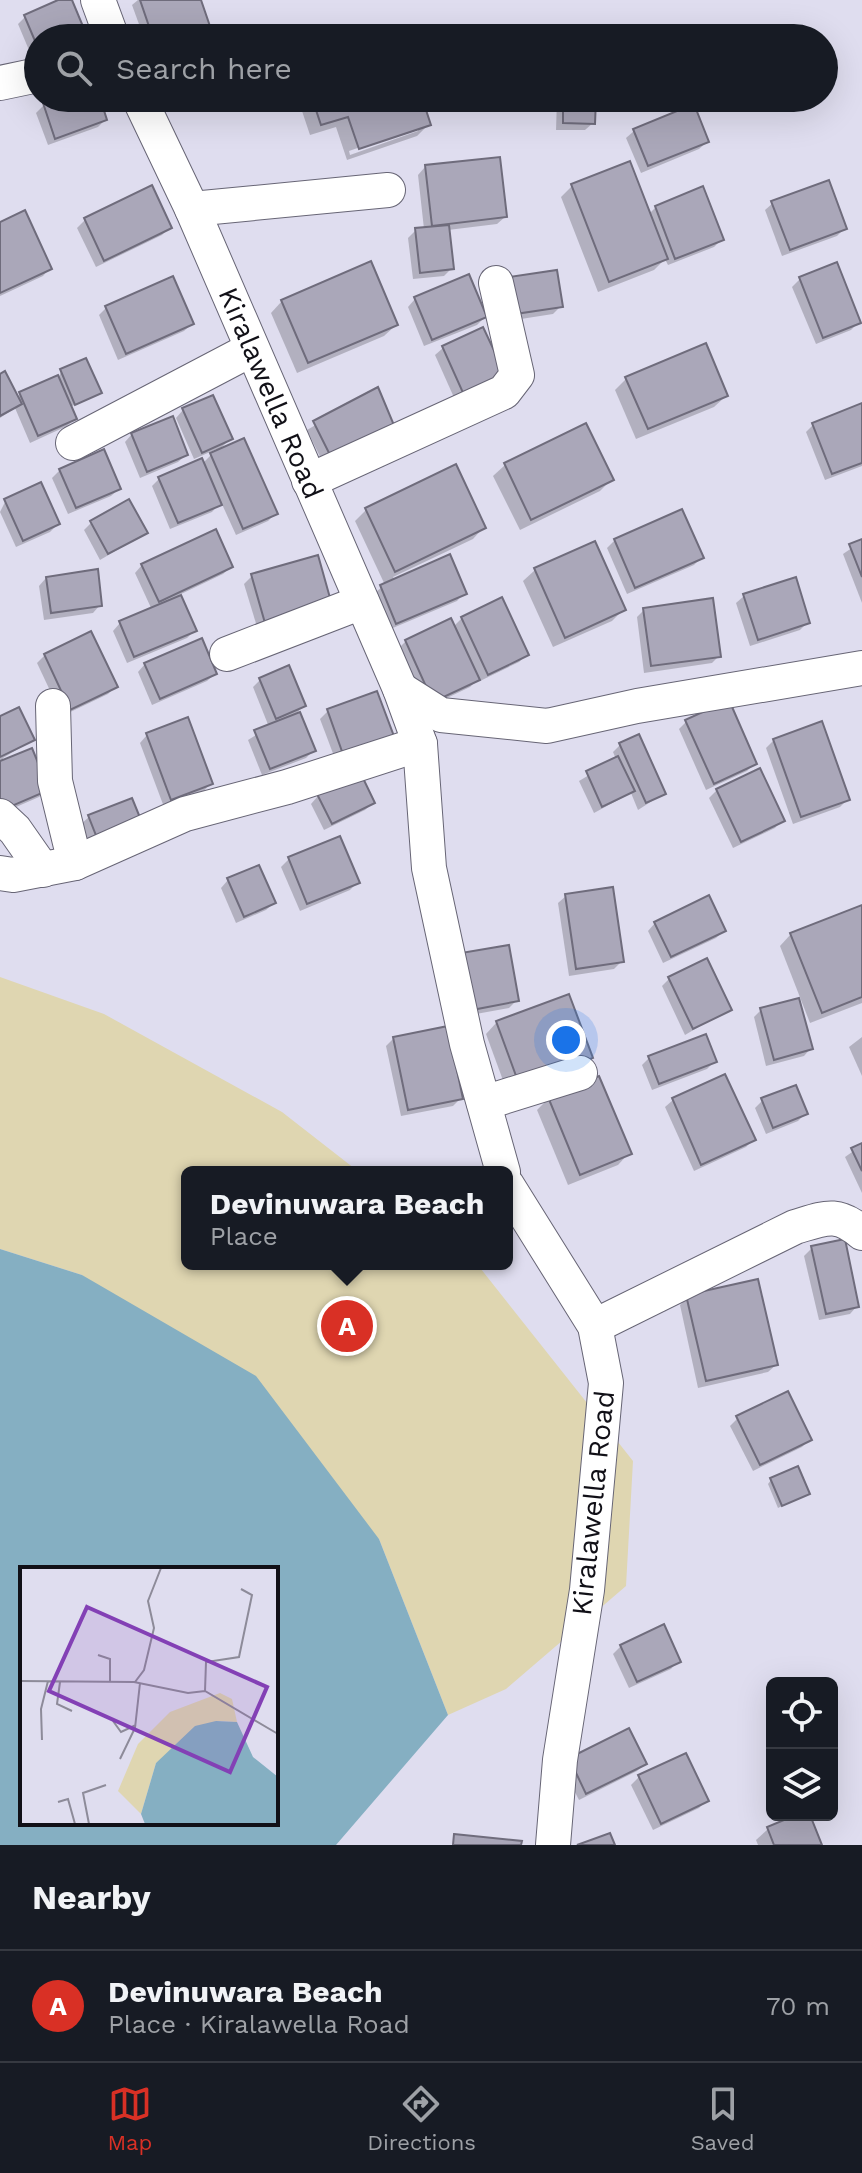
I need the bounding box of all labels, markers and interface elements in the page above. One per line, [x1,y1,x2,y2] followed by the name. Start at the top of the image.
[24,24,838,112] search box
[52,46,96,90] icon: search
[116,51,292,86] text: Search here
[212,282,330,504] street label: Kiralawella Road
[546,1020,586,1060] your location
[181,1166,513,1270] popup
[210,1186,484,1221] text: Devinuwara Beach
[210,1221,278,1251] text: Place
[321,1296,373,1356] pin: A
[565,1389,621,1617] street label: Kiralawella Road
[20,1567,278,1825] inset map
[766,1677,838,1821] map controls
[766,1677,838,1749] button: locate
[766,1749,838,1821] button: layers
[32,1877,151,1917] text: Nearby
[108,1974,383,2009] text: Devinuwara Beach
[49,1991,67,2021] text: A
[766,1991,830,2021] text: 70 m
[108,2009,410,2039] text: Place · Kiralawella Road
[107,2082,152,2155] tab: Map
[367,2082,476,2155] tab: Directions
[691,2082,755,2155] tab: Saved

